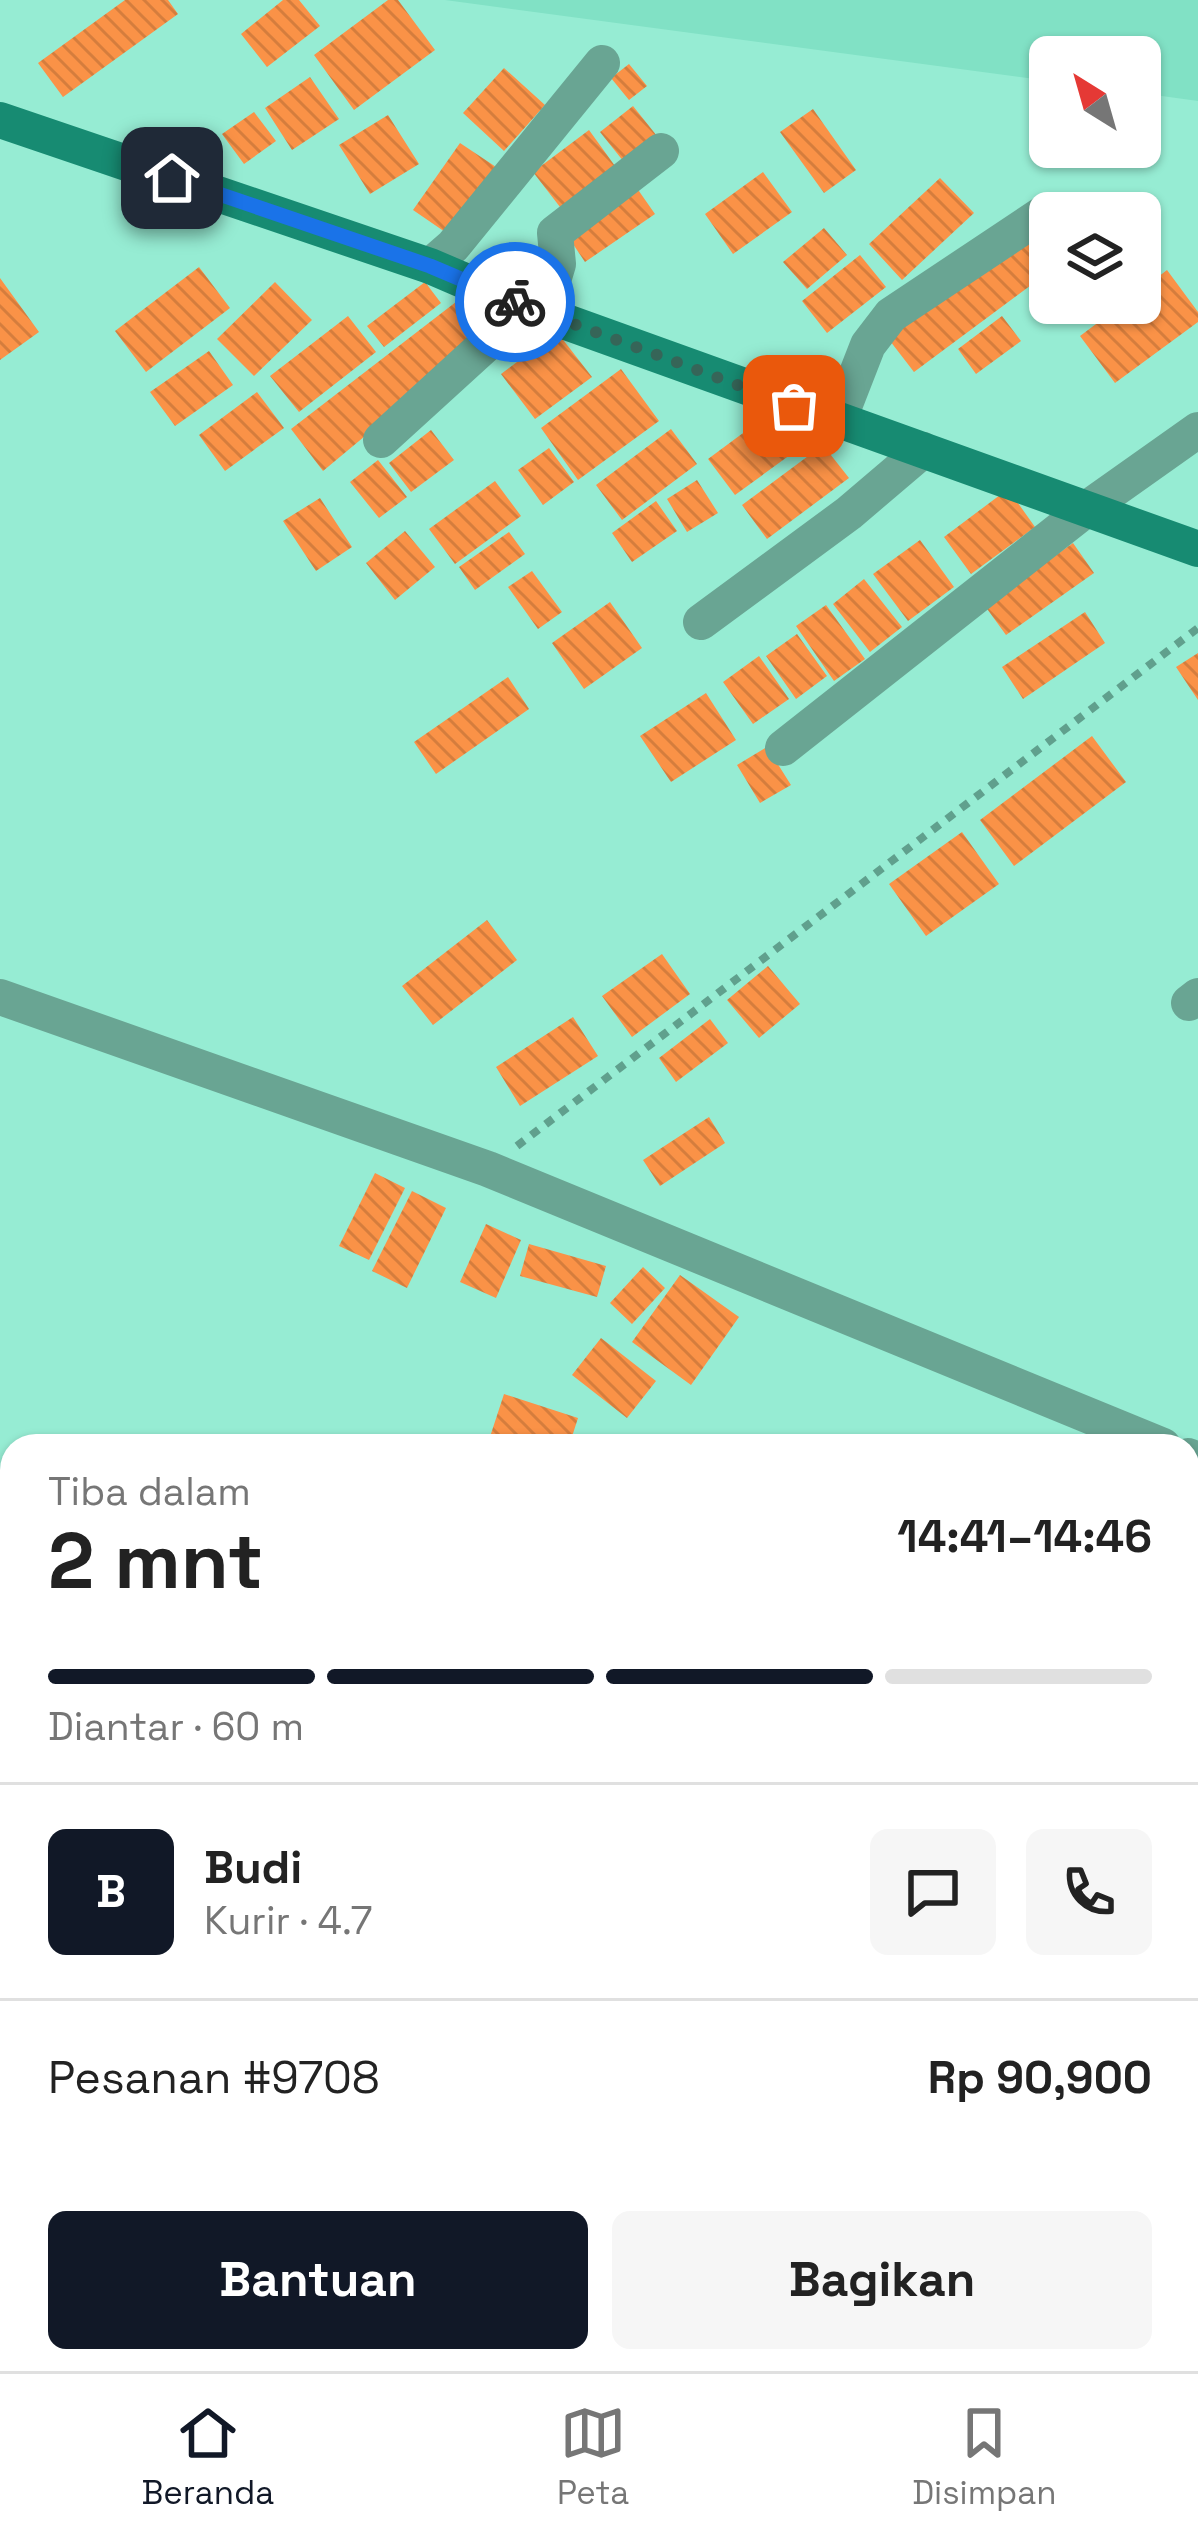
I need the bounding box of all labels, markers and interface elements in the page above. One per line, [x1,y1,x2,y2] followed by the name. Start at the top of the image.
[1029,36,1161,168] north arrow
[1029,36,1161,324] map controls
[121,127,223,229] pin
[139,145,205,211] icon: home
[1029,192,1161,324] button: layers
[455,242,575,362] courier
[482,269,548,335] icon: bike
[743,355,845,457] pin
[761,373,827,439] icon: bag
[48,1467,251,1516] text: Tiba dalam
[897,1508,1152,1565] text: 14:41–14:46
[48,1511,263,1611] text: 2 mnt
[48,1702,304,1751] text: Diantar · 60 m
[870,1829,996,1955] button: chat
[1026,1829,1152,1955] button: phone
[204,1839,302,1896] text: Budi
[96,1863,126,1920] text: B
[204,1896,372,1945] text: Kurir · 4.7
[48,2049,380,2106] text: Pesanan #9708
[928,2049,1152,2106] text: Rp 90,900
[48,2211,588,2349] button: Bantuan
[612,2211,1152,2349] button: Bagikan
[141,2400,274,2514] tab: Beranda
[557,2400,629,2514] tab: Peta
[912,2400,1057,2514] tab: Disimpan

